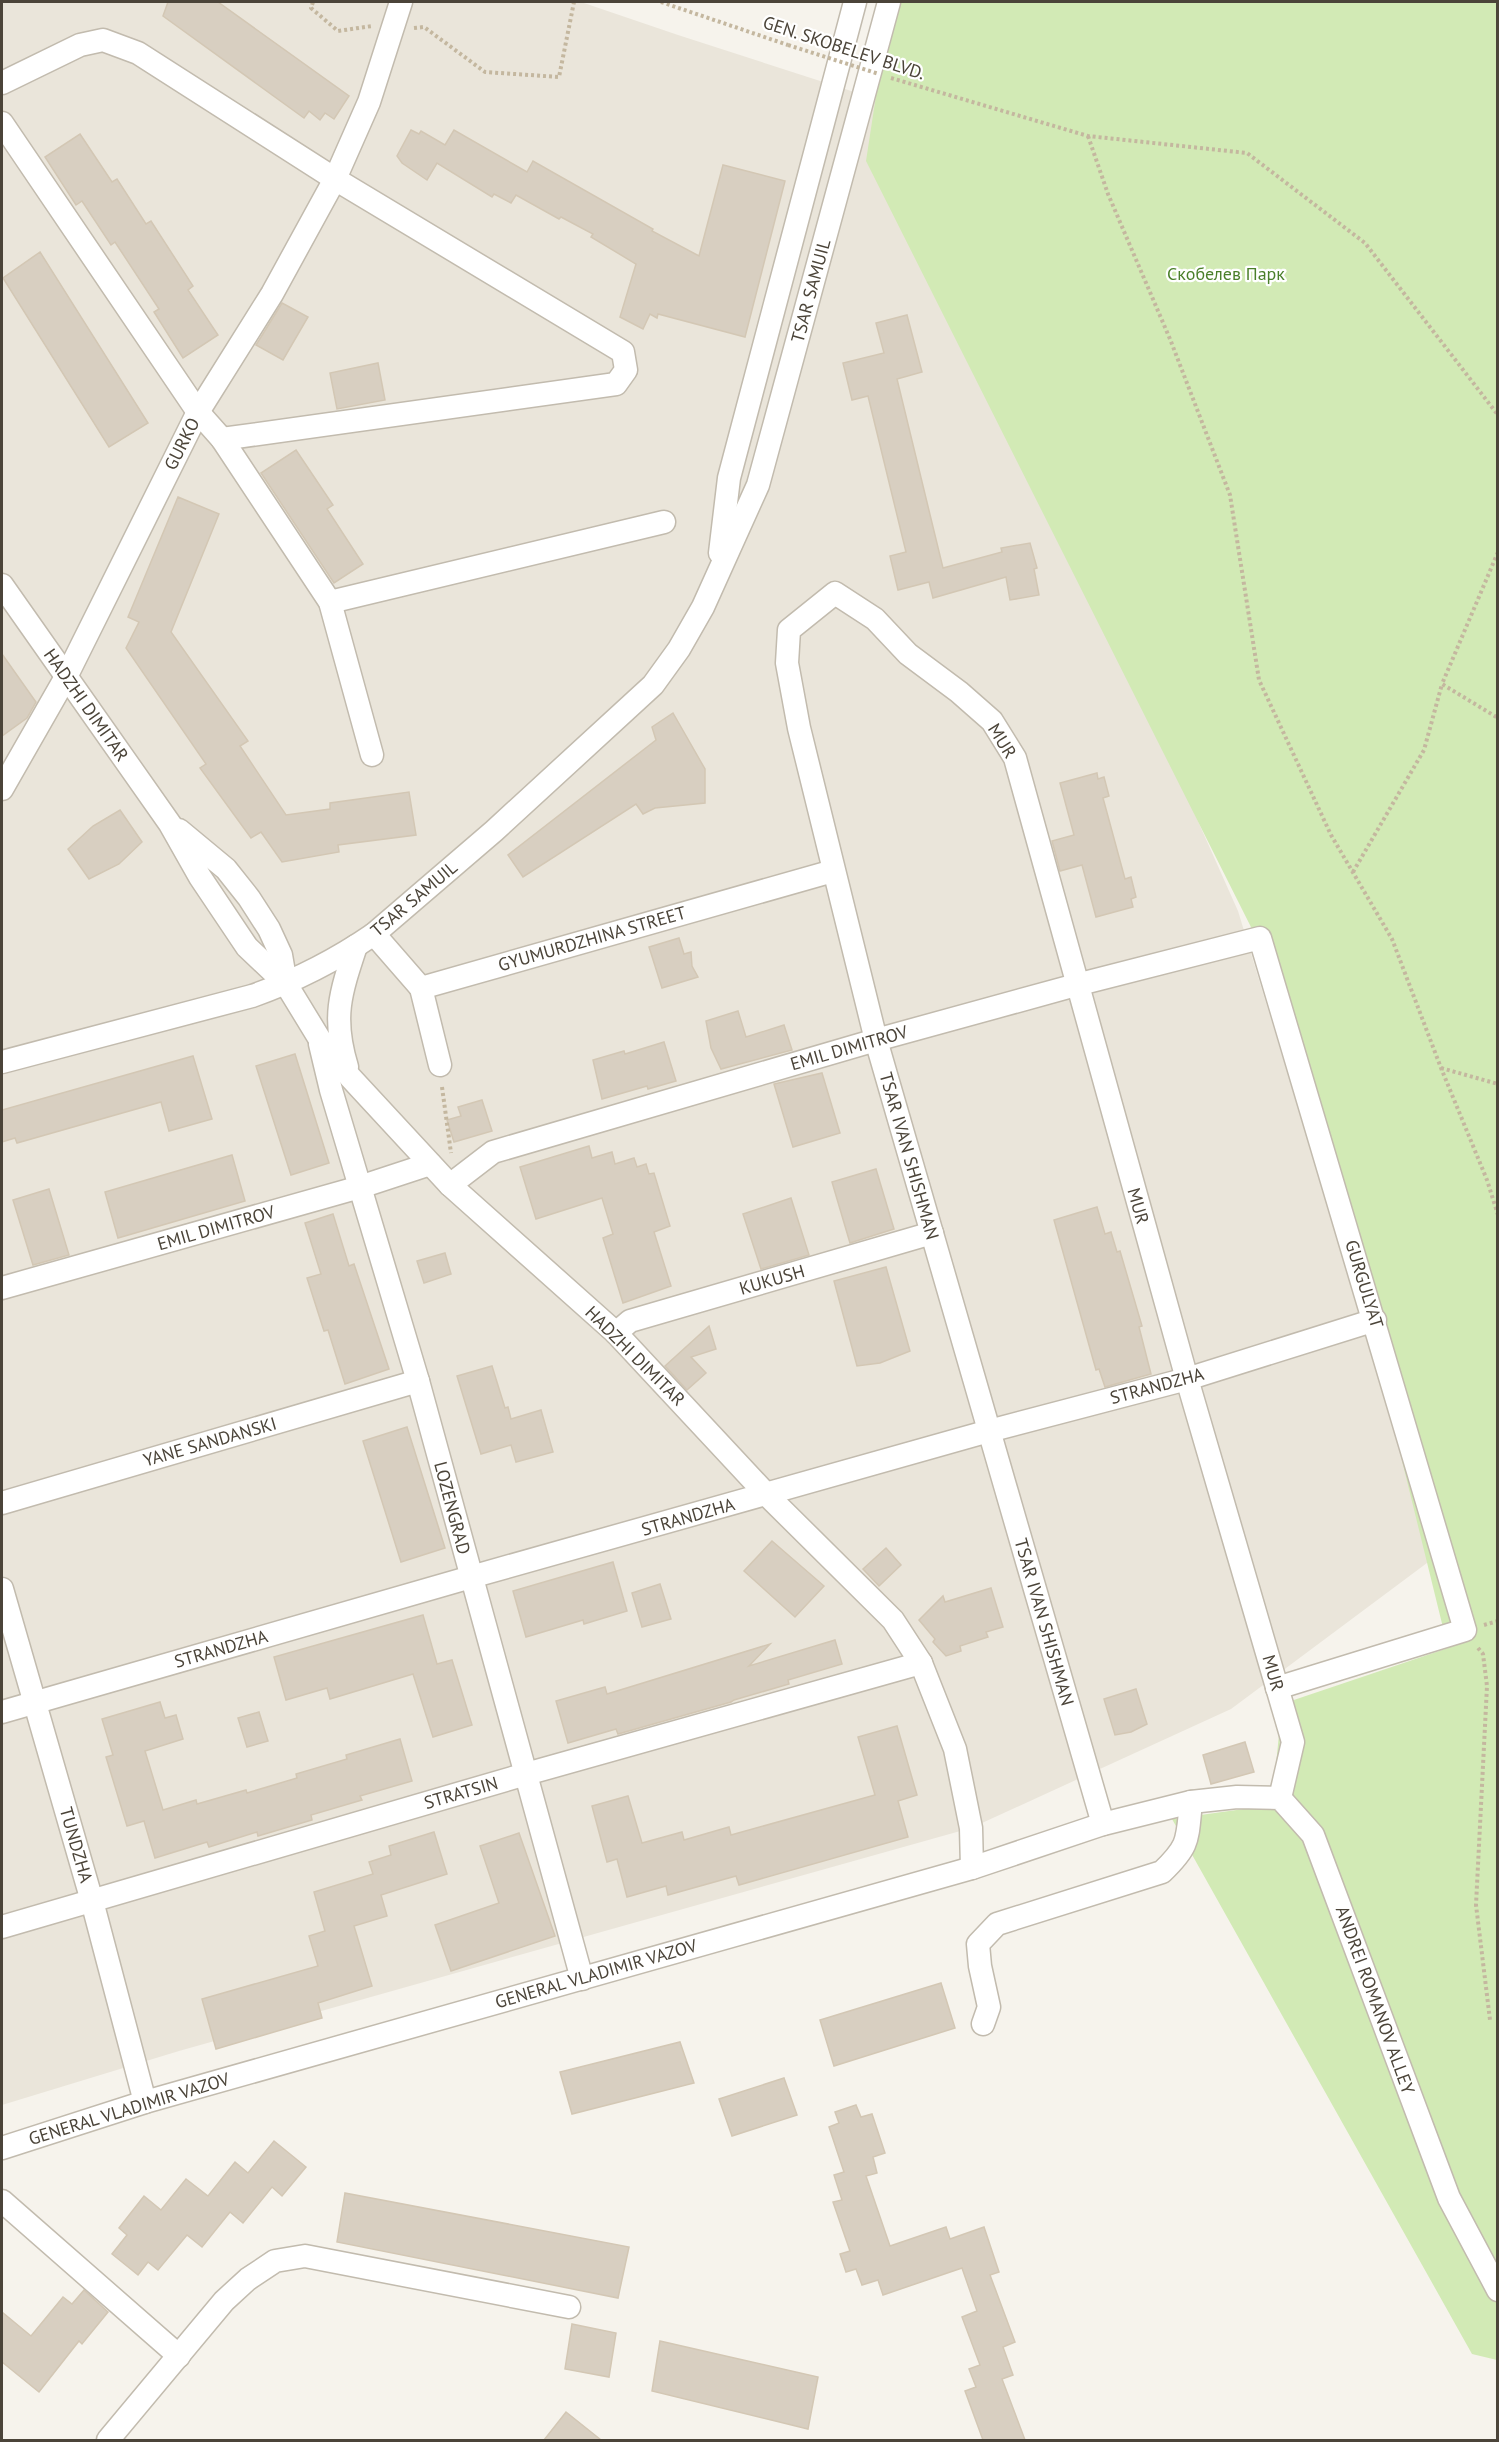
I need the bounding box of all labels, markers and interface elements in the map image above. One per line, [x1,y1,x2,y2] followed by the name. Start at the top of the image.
[760,10,928,85] street label: GEN. SKOBELEV BLVD.
[786,237,835,345] street label: TSAR SAMUIL
[1167,262,1285,285] park label: Скобелев Парк
[159,414,204,474] street label: GURKO
[39,644,134,766] street label: HADZHI DIMITAR
[983,719,1022,763] street label: MUR
[366,856,462,942] street label: TSAR SAMUIL
[495,901,688,976] street label: GYUMURDZHINA STREET
[788,1020,911,1075] street label: EMIL DIMITROV
[875,1069,944,1242] street label: TSAR IVAN SHISHMAN
[1122,1185,1155,1227] street label: MUR
[155,1200,278,1255] street label: EMIL DIMITROV
[1340,1237,1389,1331] street label: GURGULYAT
[736,1259,807,1300] street label: KUKUSH
[580,1301,691,1411] street label: HADZHI DIMITAR
[1107,1362,1207,1409] street label: STRANDZHA
[140,1411,279,1472] street label: YANE SANDANSKI
[429,1459,476,1557] street label: LOZENGRAD
[638,1492,738,1541] street label: STRANDZHA
[1010,1535,1079,1708] street label: TSAR IVAN SHISHMAN
[171,1624,271,1673] street label: STRANDZHA
[1257,1652,1290,1694] street label: MUR
[421,1771,501,1814] street label: STRATSIN
[55,1804,98,1886] street label: TUNDZHA
[1331,1903,1420,2097] street label: ANDREI ROMANOV ALLEY
[492,1933,700,2013] street label: GENERAL VLADIMIR VAZOV
[26,2067,233,2150] street label: GENERAL VLADIMIR VAZOV

